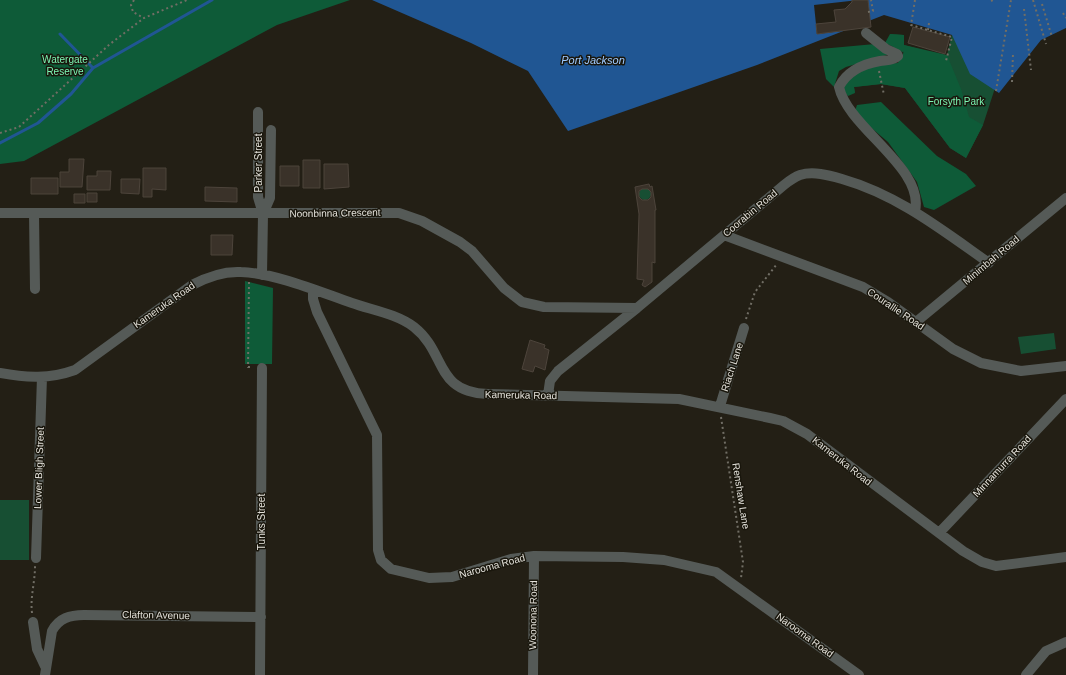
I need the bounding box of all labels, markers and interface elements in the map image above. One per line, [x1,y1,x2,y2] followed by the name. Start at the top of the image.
[42,54,88,77] park label: Watergate Reserve
[561,54,625,66] water label: Port Jackson
[928,96,985,107] park label: Forsyth Park
[253,133,264,192] street label: Parker Street
[721,187,779,239] street label: Coorabin Road
[289,207,381,219] street label: Noonbinna Crescent
[961,233,1021,287] street label: Minimbah Road
[131,280,197,330] street label: Kameruka Road
[866,286,926,332] street label: Courallie Road
[719,341,745,393] street label: Riach Lane
[485,389,557,401] street label: Kameruka Road
[32,427,46,509] street label: Lower Bligh Street
[971,433,1033,499] street label: Minnamurra Road
[810,434,874,488] street label: Kameruka Road
[730,462,752,530] street label: Renshaw Lane
[256,494,267,550] street label: Tunks Street
[458,552,526,580] street label: Narooma Road
[527,580,539,650] street label: Woonona Road
[122,609,190,621] street label: Clafton Avenue
[774,611,836,659] street label: Narooma Road

